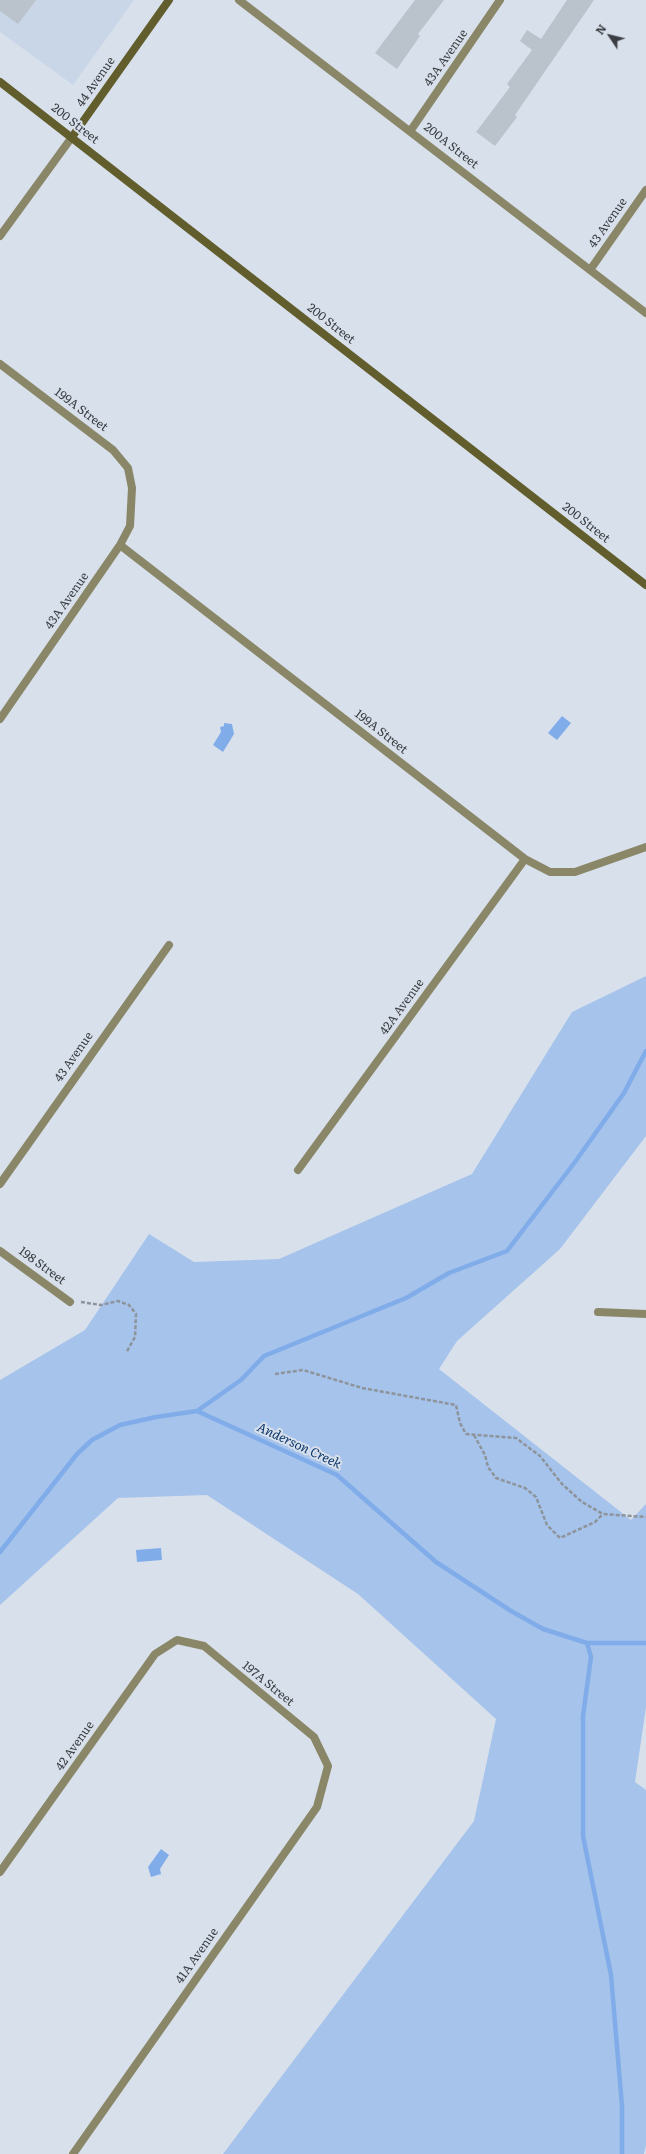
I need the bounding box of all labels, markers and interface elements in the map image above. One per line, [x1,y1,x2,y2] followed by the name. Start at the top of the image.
[590,16,630,56] north arrow
[591,21,609,37] text: N
[421,27,471,89] street label: 43A Avenue
[74,54,118,110] street label: 44 Avenue
[48,101,102,147] street label: 200 Street
[421,120,481,172] street label: 200A Street
[586,195,630,251] street label: 43 Avenue
[304,301,358,347] street label: 200 Street
[52,385,110,435] street label: 199A Street
[559,500,613,546] street label: 200 Street
[42,570,92,632] street label: 43A Avenue
[352,707,410,757] street label: 199A Street
[377,976,427,1038] street label: 42A Avenue
[52,1029,96,1085] street label: 43 Avenue
[16,1244,68,1288] street label: 198 Street
[254,1420,344,1472] water label: Anderson Creek
[239,1659,297,1709] street label: 197A Street
[53,1718,97,1774] street label: 42 Avenue
[173,1925,221,1987] street label: 41A Avenue

